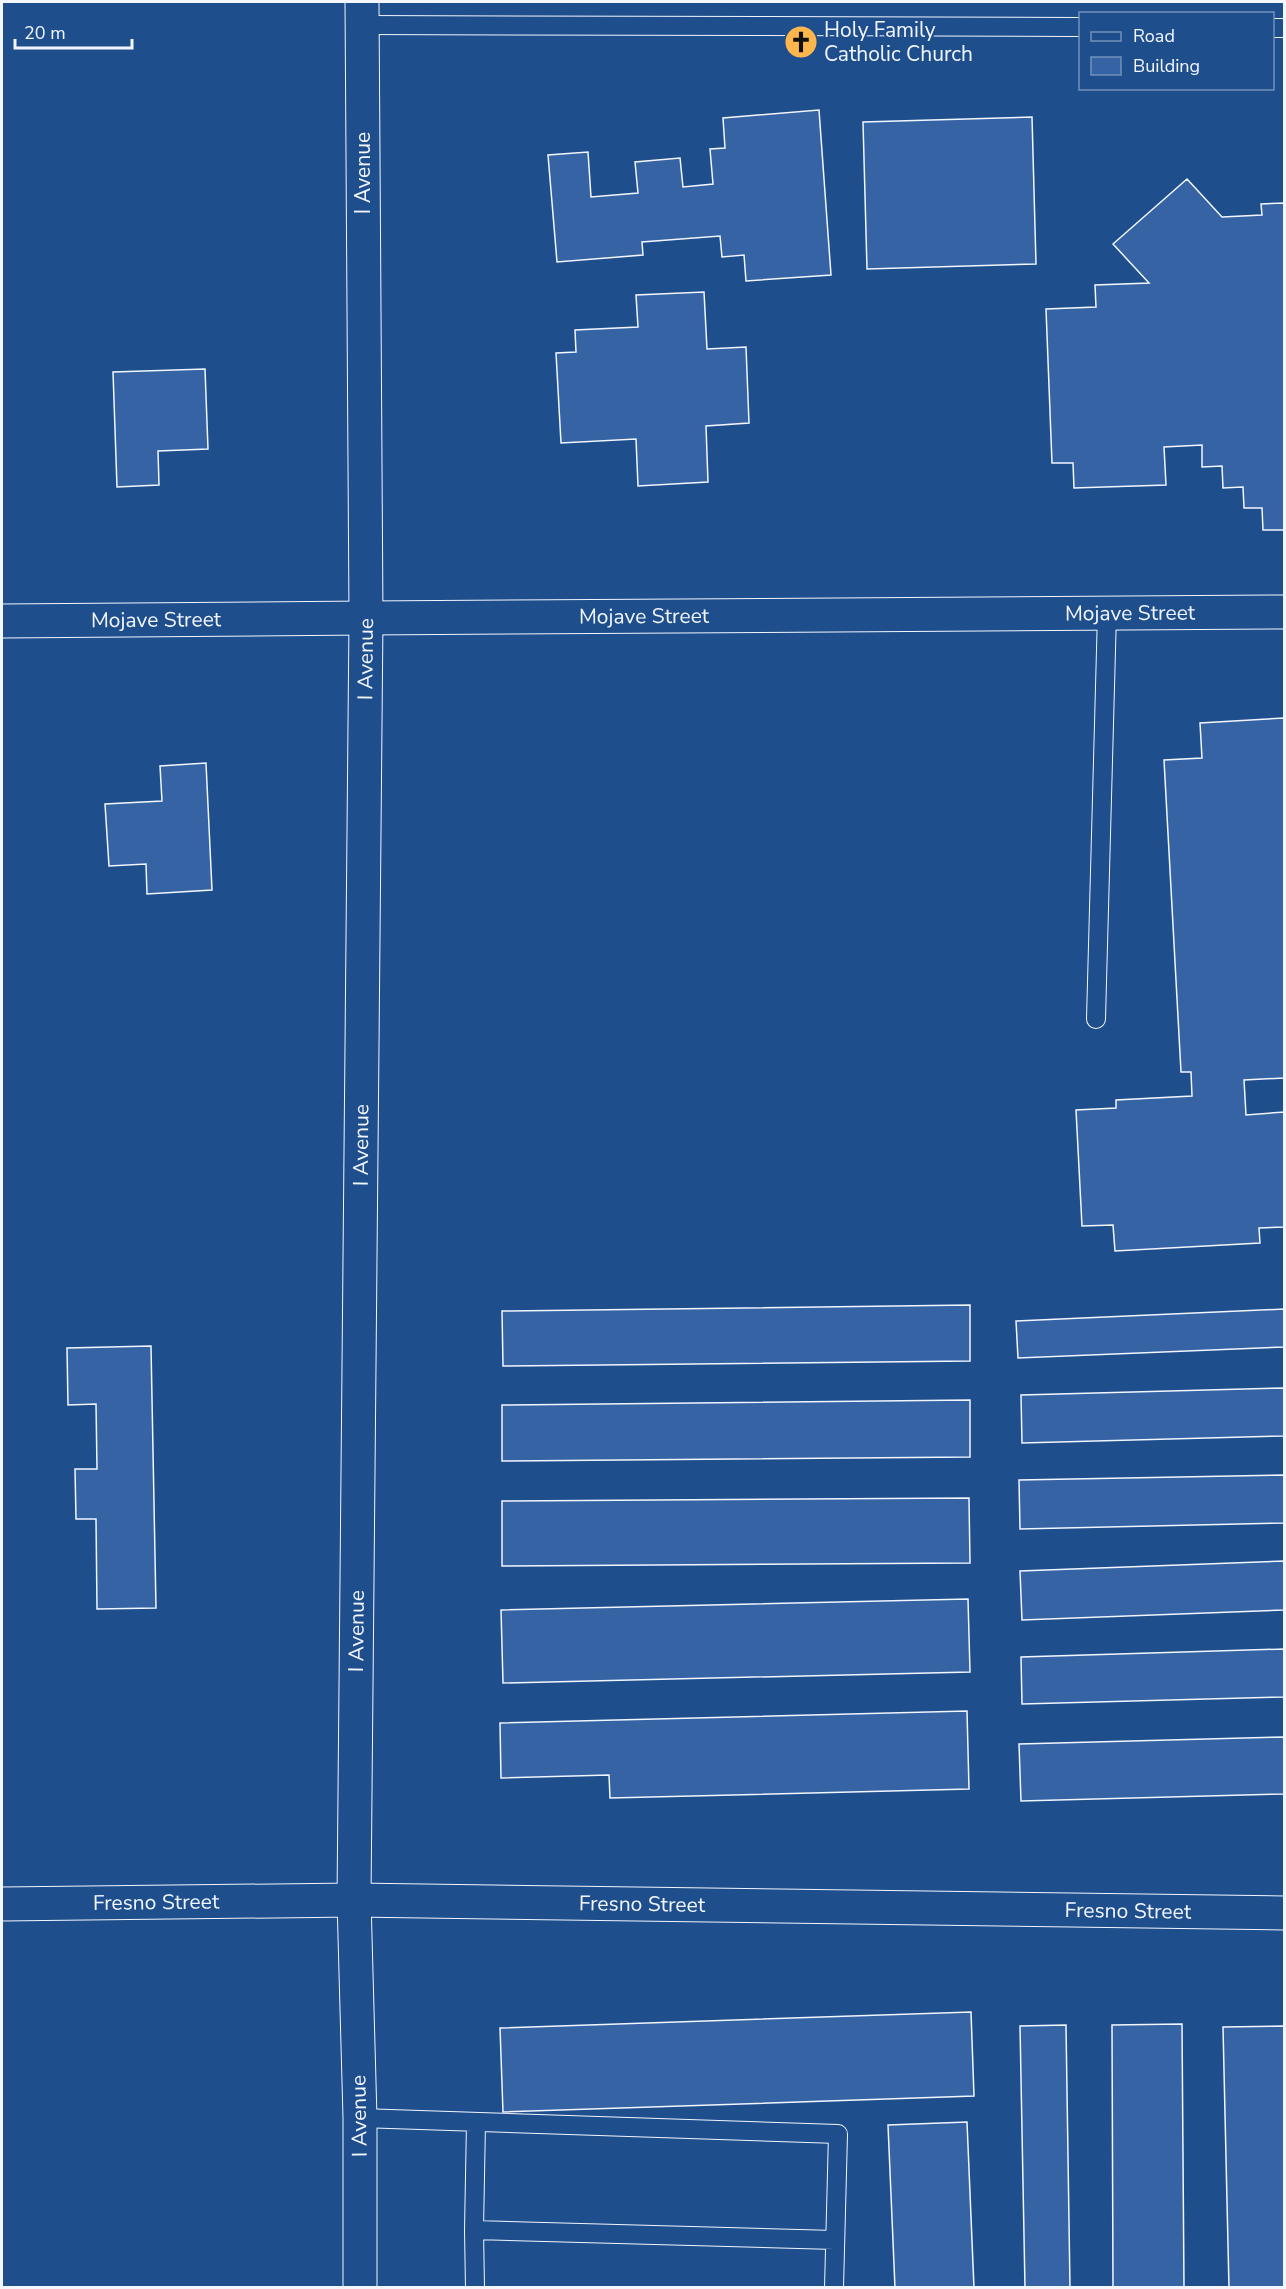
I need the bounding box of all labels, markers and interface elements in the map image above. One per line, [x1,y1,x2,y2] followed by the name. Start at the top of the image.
[15,12,132,50] scale bar
[1079,12,1274,90] legend
[824,16,973,68] place label: Holy Family Catholic Church
[24,21,66,45] text: 20 m
[783,24,819,60] church icon: Holy Family Catholic Church
[1133,24,1175,48] text: Road
[1133,54,1200,78] text: Building
[349,132,377,214] street label: I Avenue
[1065,599,1196,627] street label: Mojave Street
[579,602,710,631] street label: Mojave Street
[91,605,222,634] street label: Mojave Street
[351,618,380,700] street label: I Avenue
[347,1104,375,1186] street label: I Avenue
[342,1590,371,1672] street label: I Avenue
[93,1888,220,1917] street label: Fresno Street
[579,1889,706,1919] street label: Fresno Street
[1065,1896,1192,1926] street label: Fresno Street
[344,2075,374,2157] street label: I Avenue

